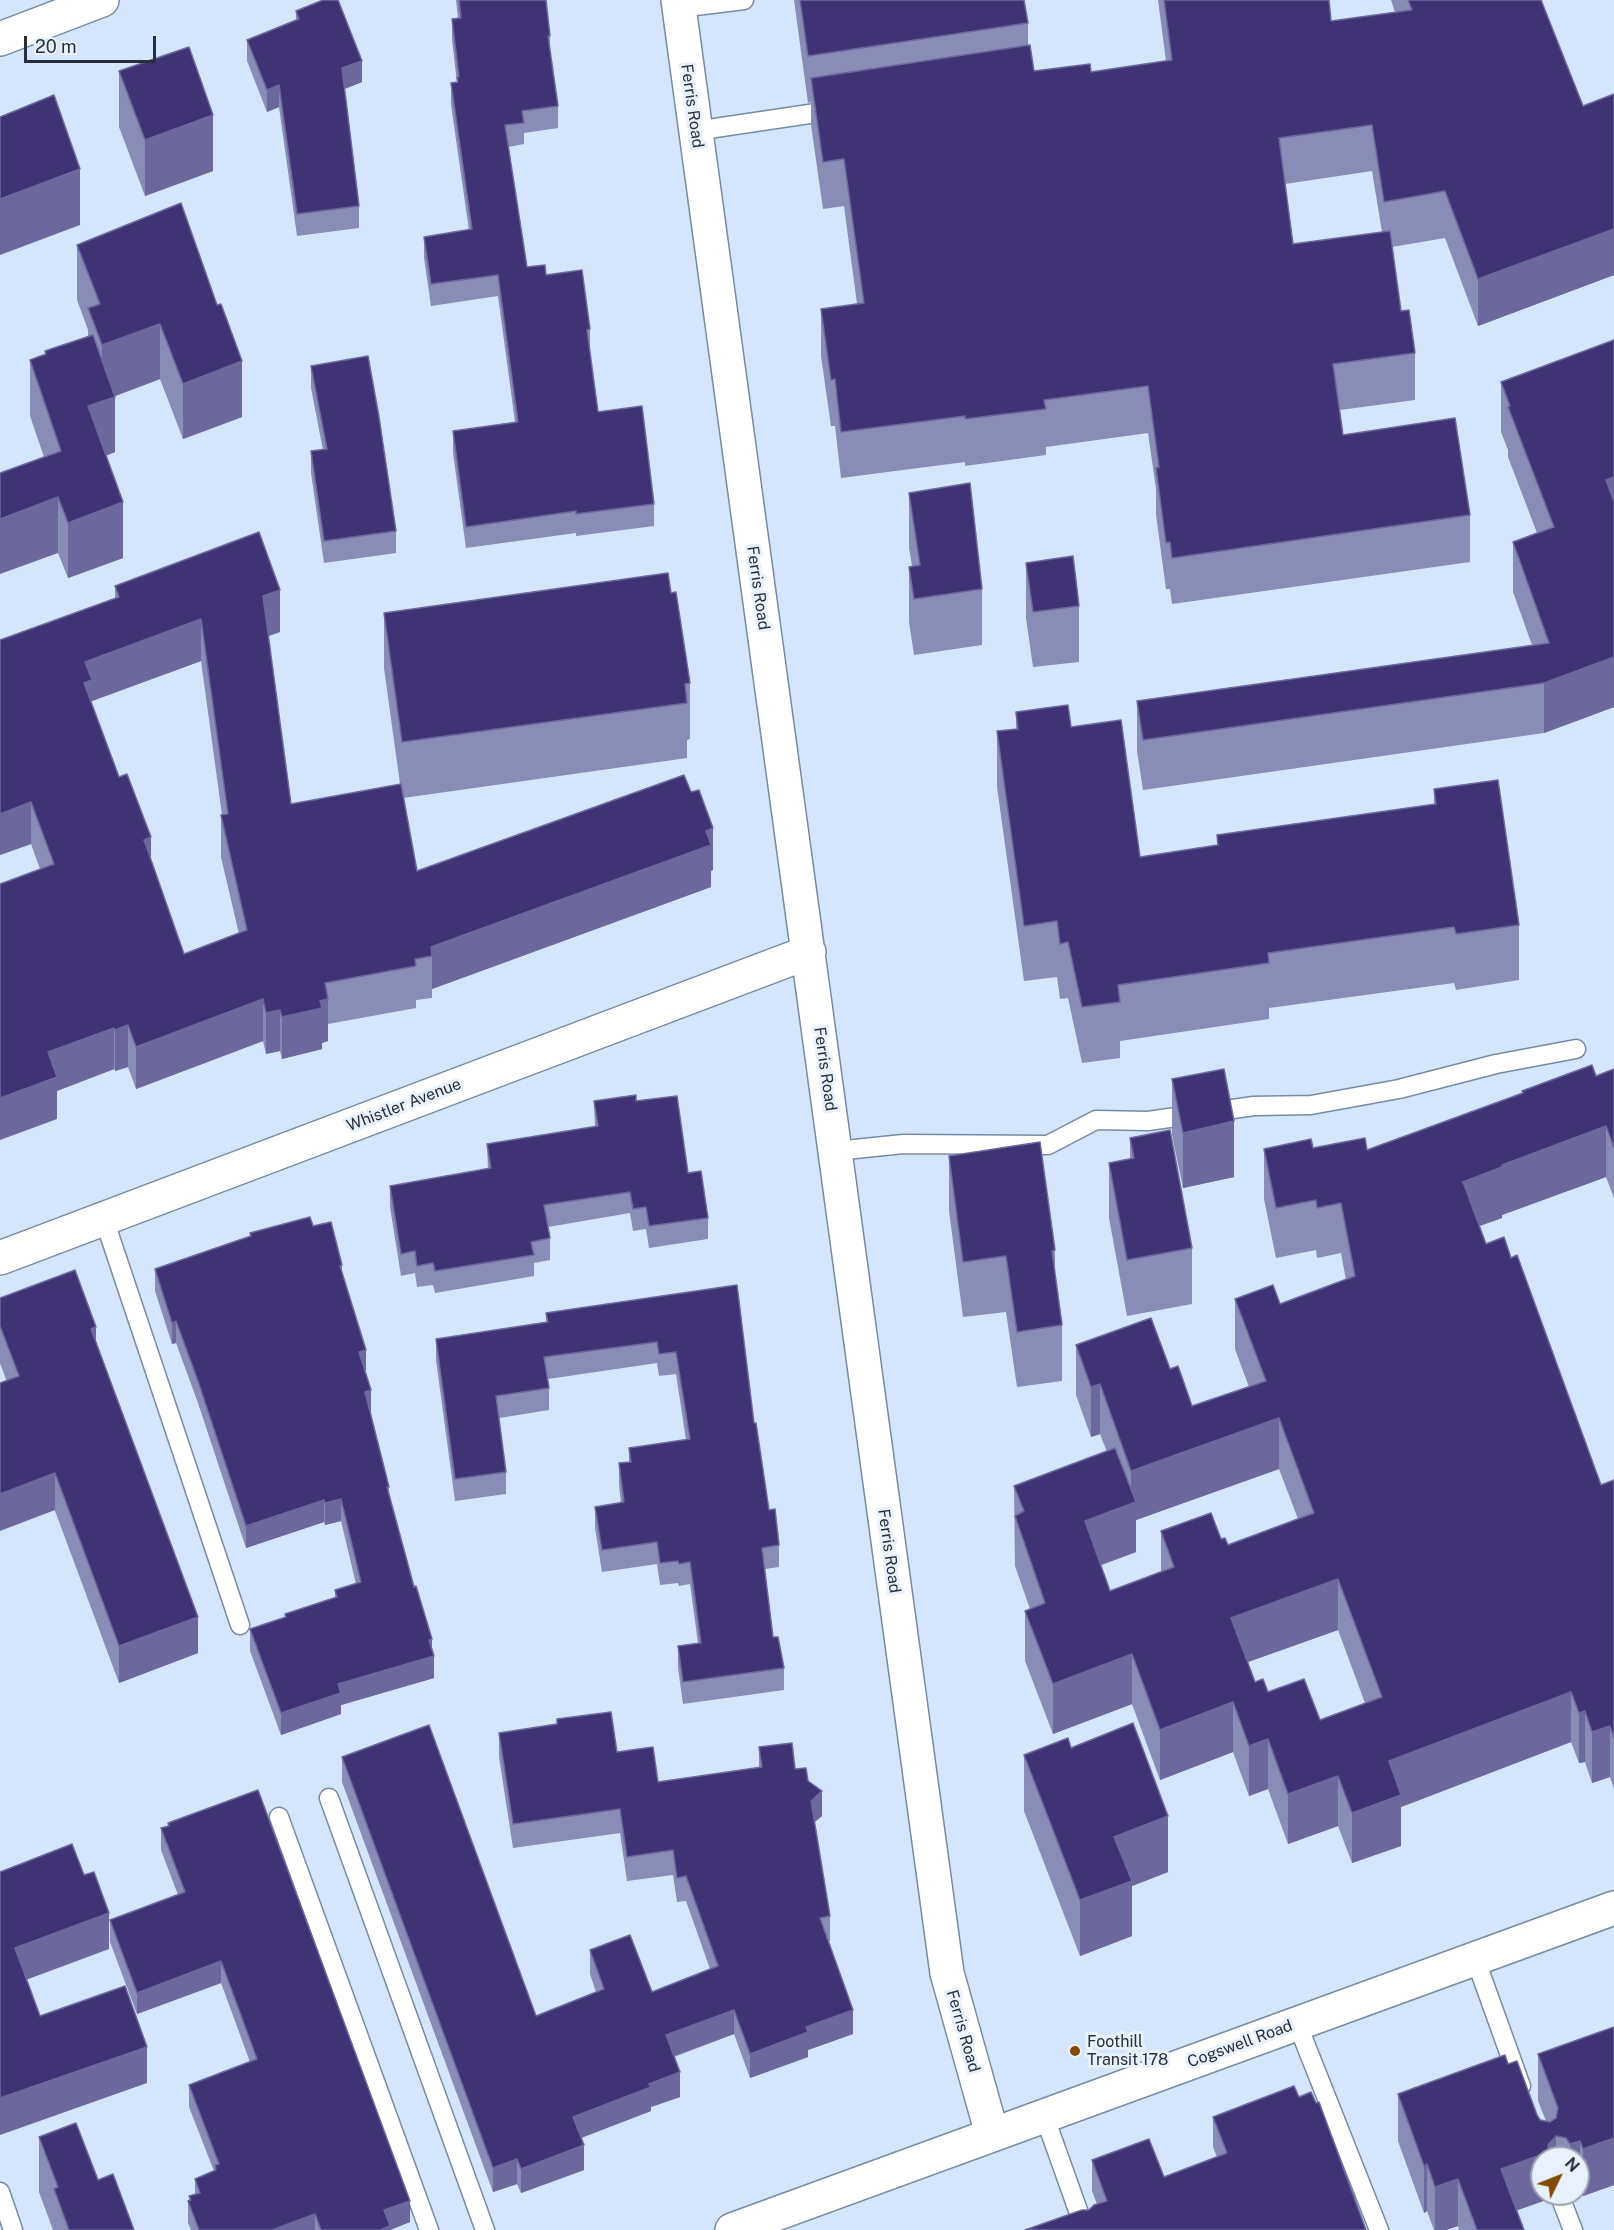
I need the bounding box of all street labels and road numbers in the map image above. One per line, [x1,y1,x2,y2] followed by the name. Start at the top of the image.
[677,63,707,149] street label: Ferris Road
[743,545,773,631] street label: Ferris Road
[810,1026,840,1112] street label: Ferris Road
[344,1074,464,1136] street label: Whistler Avenue
[874,1508,904,1594] street label: Ferris Road
[942,1988,984,2074] street label: Ferris Road
[1185,2016,1295,2072] street label: Cogswell Road

